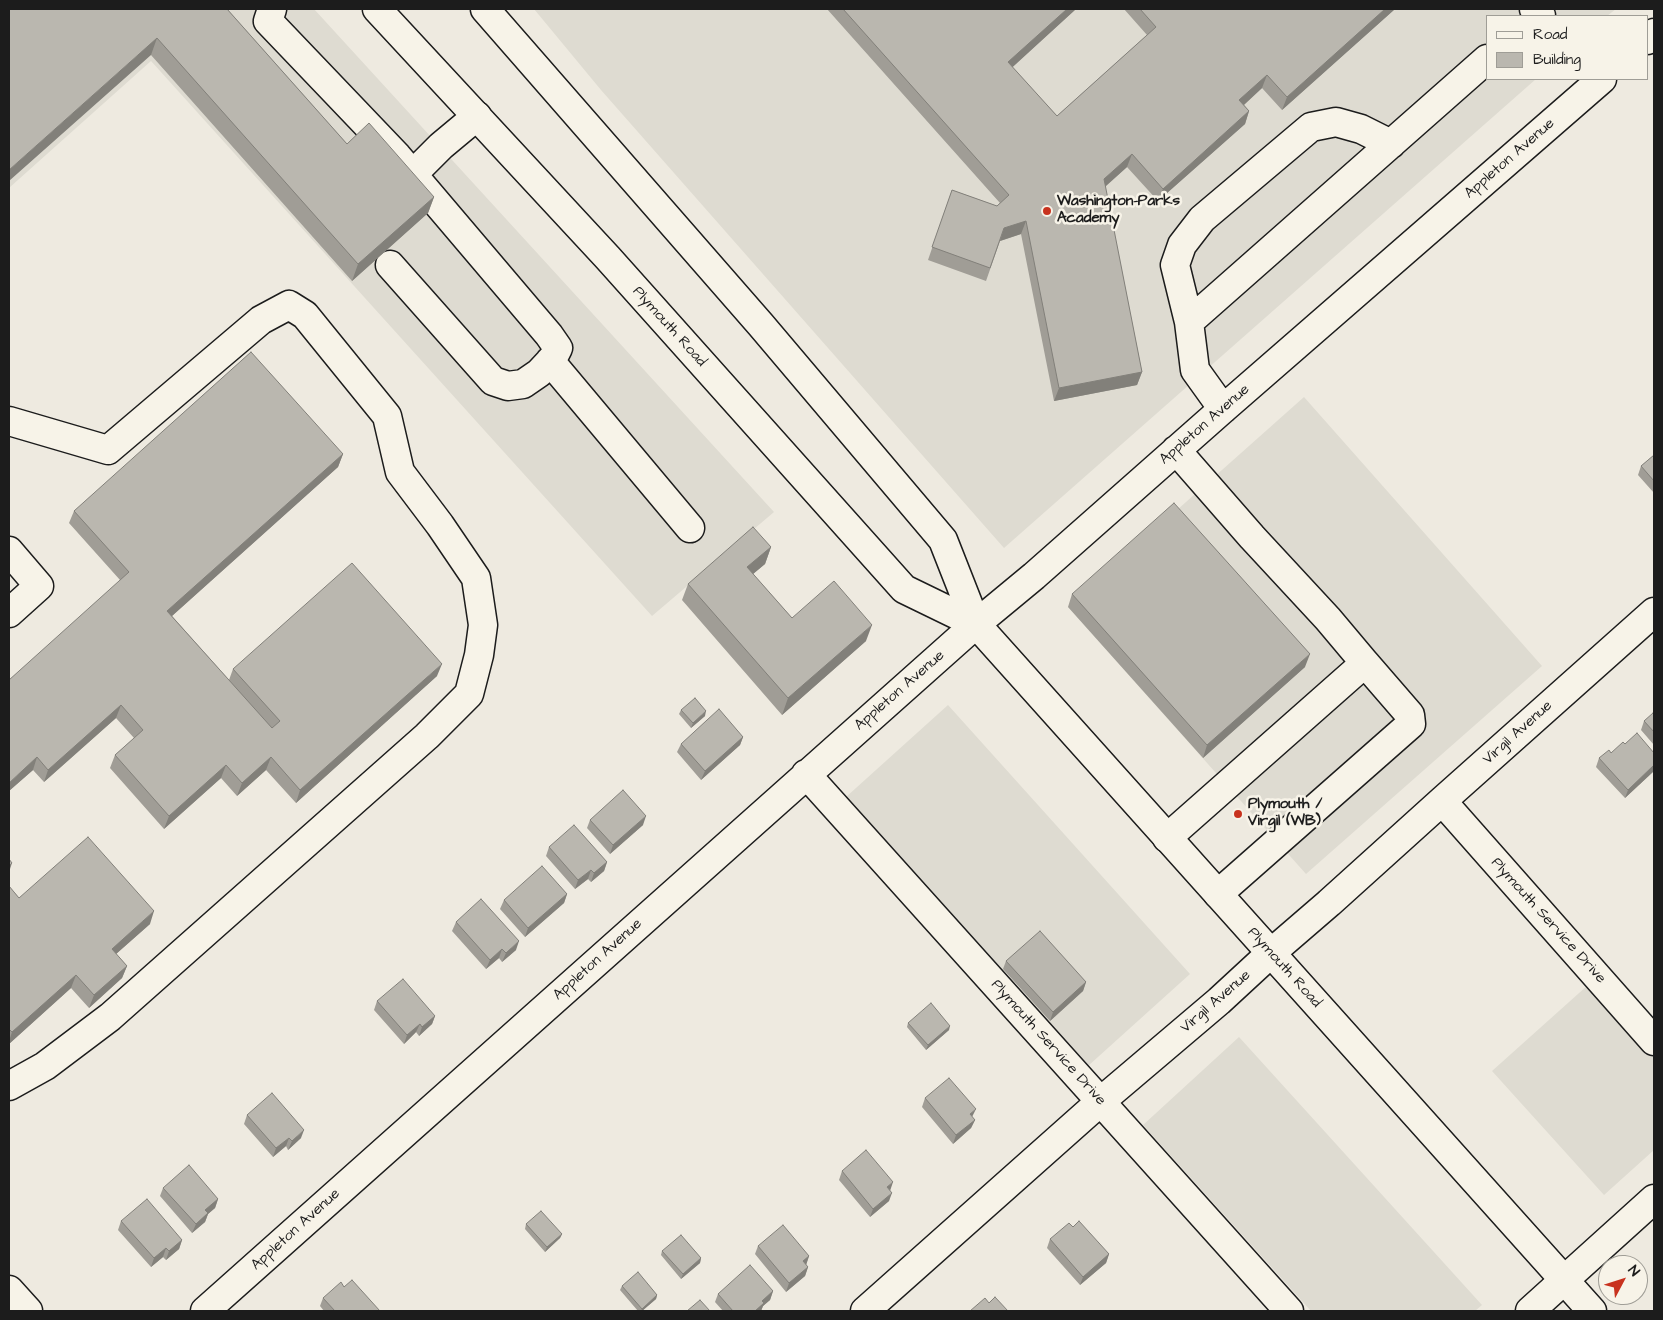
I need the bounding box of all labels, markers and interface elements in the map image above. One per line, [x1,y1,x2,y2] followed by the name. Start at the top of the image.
[1486,15,1648,80] legend
[1533,24,1567,45] text: Road
[1533,49,1581,70] text: Building
[1461,115,1559,203] street label: Appleton Avenue
[1057,193,1180,228] place label: Washington-Parks Academy
[1041,205,1053,217] marker: Washington-Parks Academy
[628,283,710,371] street label: Plymouth Road
[1156,381,1254,469] street label: Appleton Avenue
[851,647,949,735] street label: Appleton Avenue
[1480,697,1556,769] street label: Virgil Avenue
[1248,796,1322,831] place label: Plymouth / Virgil (WB)
[1232,808,1244,820] marker: Plymouth / Virgil (WB)
[1487,854,1609,988] street label: Plymouth Service Drive
[550,915,646,1005] street label: Appleton Avenue
[1243,924,1325,1012] street label: Plymouth Road
[1177,967,1255,1037] street label: Virgil Avenue
[987,976,1109,1110] street label: Plymouth Service Drive
[248,1185,344,1275] street label: Appleton Avenue
[1598,1255,1648,1305] north arrow
[1623,1261,1644,1281] text: N

